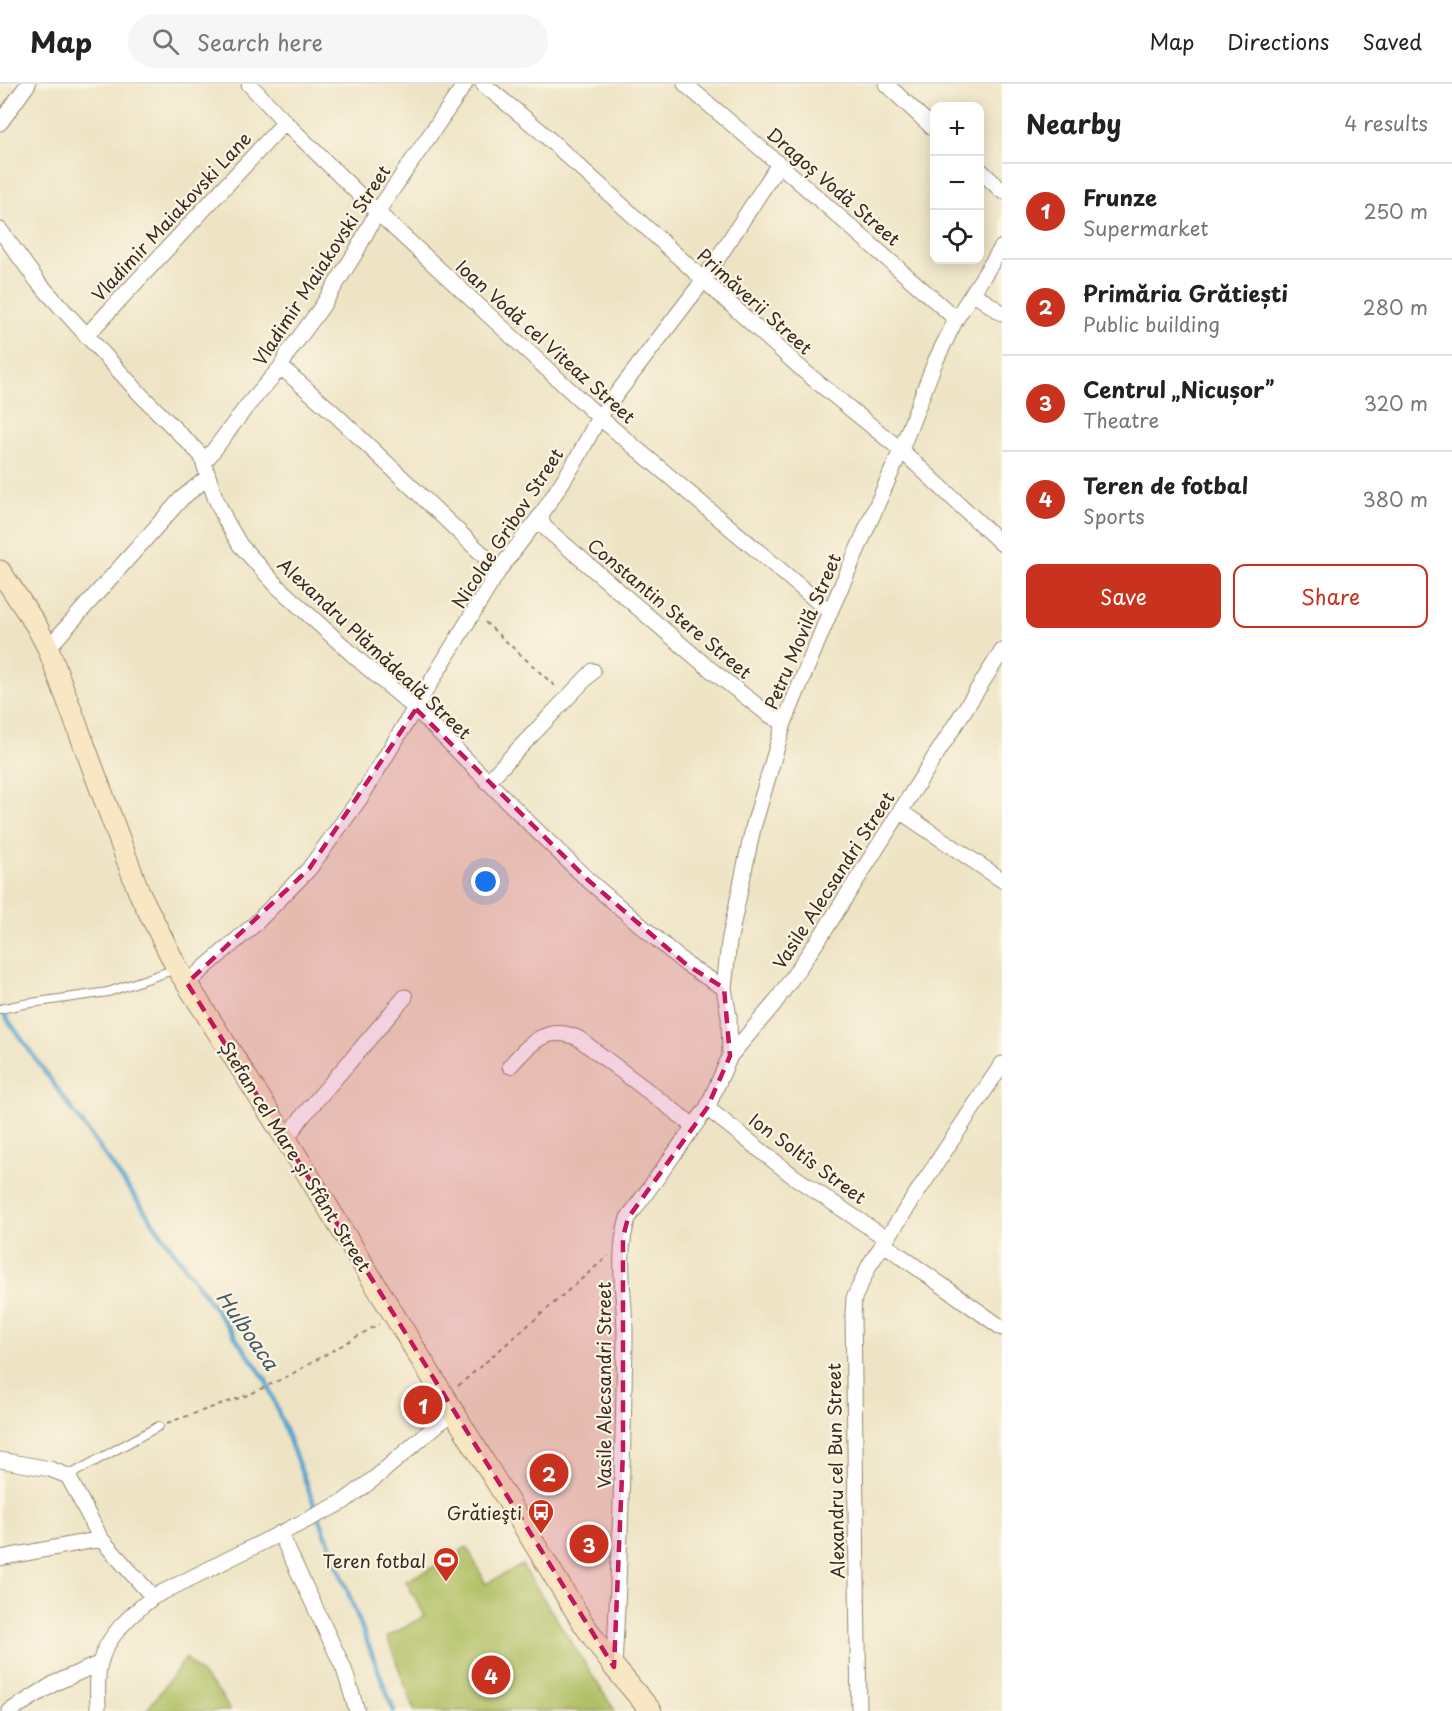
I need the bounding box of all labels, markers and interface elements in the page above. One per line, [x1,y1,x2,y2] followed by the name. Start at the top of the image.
[128,14,548,68] search box
[30,20,92,63] text: Map
[149,25,182,58] icon: search
[197,25,323,58] text: Search here
[1149,25,1194,57] text: Map
[1227,25,1329,57] text: Directions
[1362,25,1422,57] text: Saved
[930,102,984,264] map controls
[930,102,984,156] button: +
[1026,104,1121,143] text: Nearby
[1344,108,1428,138] text: 4 results
[761,120,907,252] street label: Dragoș Vodă Street
[85,125,257,307] street label: Vladimir Maiakovski Lane
[930,156,984,210] button: −
[246,159,396,371] street label: Vladimir Maiakovski Street
[1083,180,1157,213] text: Frunze
[1041,196,1050,226] text: 1
[1364,196,1428,226] text: 250 m
[930,210,984,264] button: locate
[1083,213,1209,243] text: Supermarket
[691,242,819,360] street label: Primăverii Street
[450,253,642,429] street label: Ioan Vodă cel Viteaz Street
[1083,276,1288,309] text: Primăria Grătiești
[1038,292,1053,322] text: 2
[1363,292,1428,322] text: 280 m
[1083,309,1220,339] text: Public building
[1083,372,1274,405] text: Centrul „Nicușor”
[1039,388,1052,418] text: 3
[1364,388,1428,418] text: 320 m
[1083,405,1159,435] text: Theatre
[445,442,569,614] street label: Nicolae Gribov Street
[1083,468,1248,501] text: Teren de fotbal
[1039,484,1052,514] text: 4
[1362,484,1428,514] text: 380 m
[1083,501,1145,531] text: Sports
[582,531,758,685] street label: Constantin Stere Street
[757,549,847,713] street label: Petru Movilă Street
[272,551,478,745] street label: Alexandru Plămădeală Street
[1026,564,1221,628] button: Save
[1233,564,1428,628] button: Share
[765,786,901,974] street label: Vasile Alecsandri Street
[471,867,500,896] your location
[214,1035,378,1277] street label: Ștefan cel Mare și Sfânt Street
[744,1106,872,1210] street label: Ion Soltîs Street
[590,1282,617,1488] street label: Vasile Alecsandri Street
[210,1284,287,1377] water label: Hulboaca
[820,1363,850,1579] street label: Alexandru cel Bun Street
[404,1382,442,1428] pin: 1
[530,1450,568,1496] pin: 2
[526,1497,556,1535] bus stop icon: Grătieşti
[447,1499,522,1526] place label: Grătieşti
[570,1522,608,1566] pin: 3
[431,1545,461,1583] sports icon: Teren fotbal
[323,1547,426,1574] place label: Teren fotbal
[472,1652,510,1698] pin: 4

